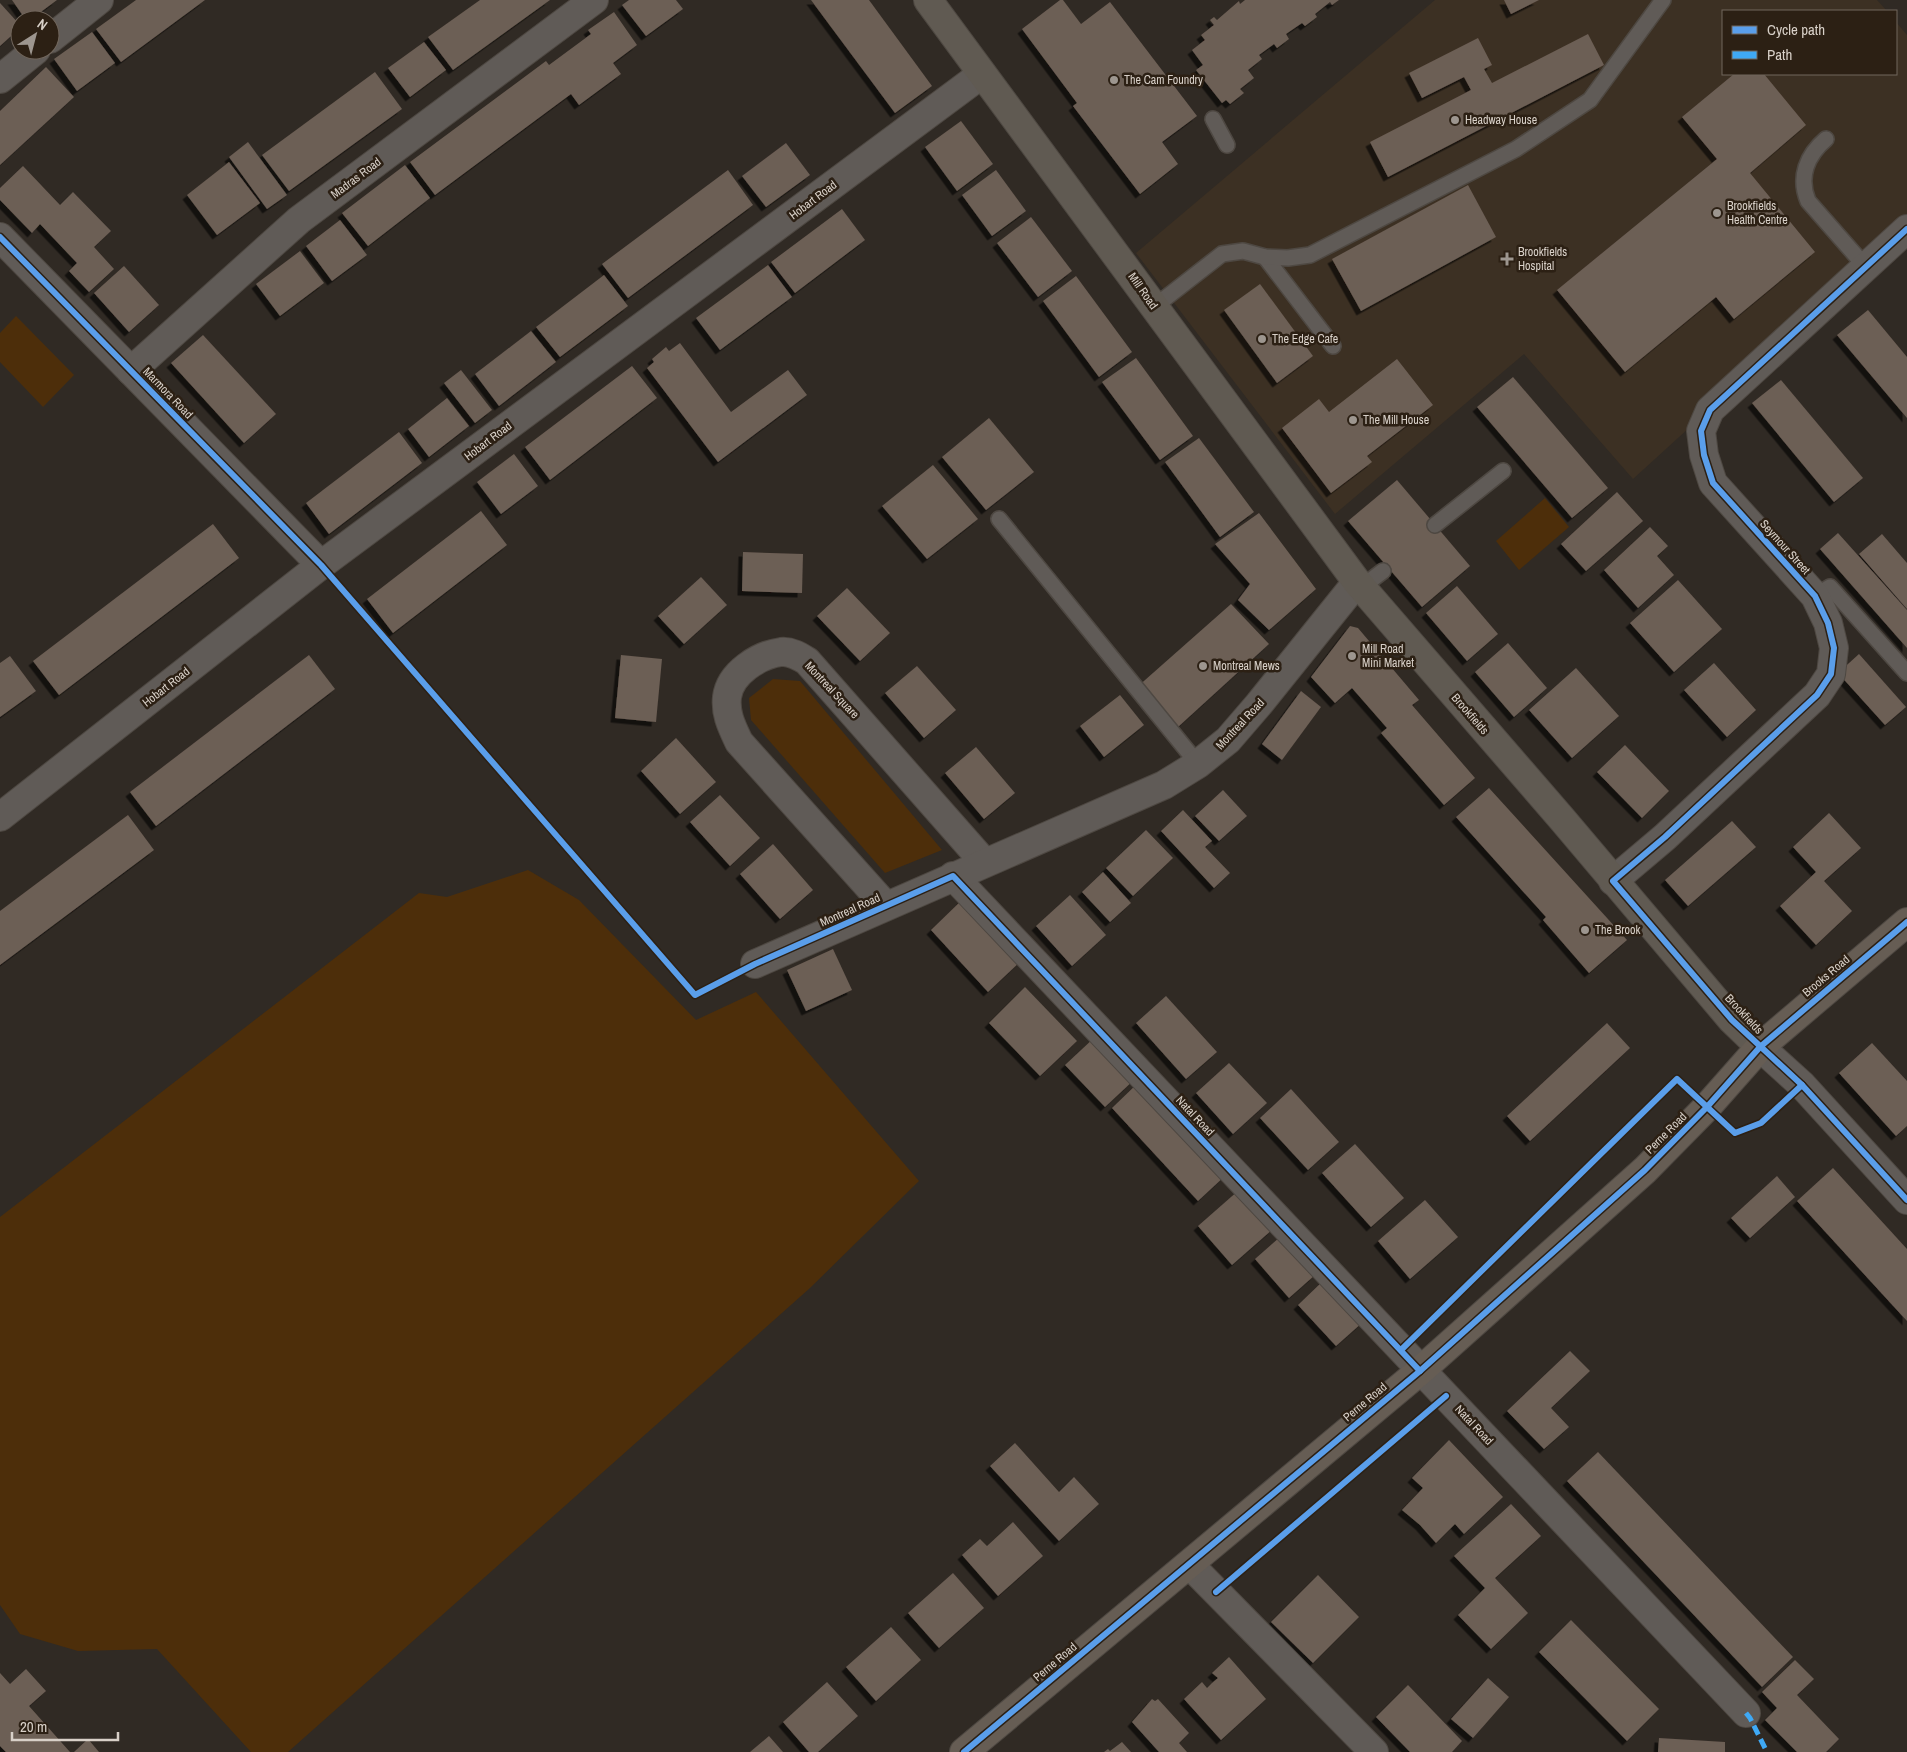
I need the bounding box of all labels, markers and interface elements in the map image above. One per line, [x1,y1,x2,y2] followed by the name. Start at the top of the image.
[10,10,60,60] north arrow
[1722,10,1897,75] legend
[34,15,51,34] text: N
[1767,19,1825,40] text: Cycle path
[1767,44,1792,65] text: Path
[1124,72,1203,88] place label: The Cam Foundry
[1108,74,1120,86] marker: The Cam Foundry
[1465,112,1537,128] place label: Headway House
[1449,114,1461,126] marker: Headway House
[328,154,384,202] street label: Madras Road
[786,177,840,223] street label: Hobart Road
[1727,198,1788,228] place label: Brookfields Health Centre
[1711,207,1723,219] marker: Brookfields Health Centre
[1518,244,1567,274] place label: Brookfields Hospital
[1500,252,1514,266] marker: Brookfields Hospital
[1125,269,1161,313] street label: Mill Road
[1272,331,1338,347] place label: The Edge Cafe
[1256,333,1268,345] marker: The Edge Cafe
[139,364,197,422] street label: Marmora Road
[1363,412,1429,428] place label: The Mill House
[1347,414,1359,426] marker: The Mill House
[461,418,515,464] street label: Hobart Road
[1756,516,1814,578] street label: Seymour Street
[1362,641,1414,671] place label: Mill Road Mini Market
[1346,650,1358,662] marker: Mill Road Mini Market
[801,658,863,722] street label: Montreal Square
[1213,658,1280,674] place label: Montreal Mews
[1197,660,1209,672] marker: Montreal Mews
[139,664,193,710] street label: Hobart Road
[1448,690,1492,738] street label: Brookfields
[1212,695,1268,753] street label: Montreal Road
[817,890,883,930] street label: Montreal Road
[1595,922,1640,938] place label: The Brook
[1579,924,1591,936] marker: The Brook
[1799,952,1853,1000] street label: Brooks Road
[1721,991,1767,1038] street label: Brookfields
[1172,1093,1218,1139] street label: Natal Road
[1642,1109,1690,1157] street label: Perne Road
[1340,1379,1390,1425] street label: Perne Road
[1451,1402,1497,1448] street label: Natal Road
[1030,1639,1080,1685] street label: Perne Road
[12,1710,119,1742] scale bar
[20,1716,47,1737] text: 20 m

